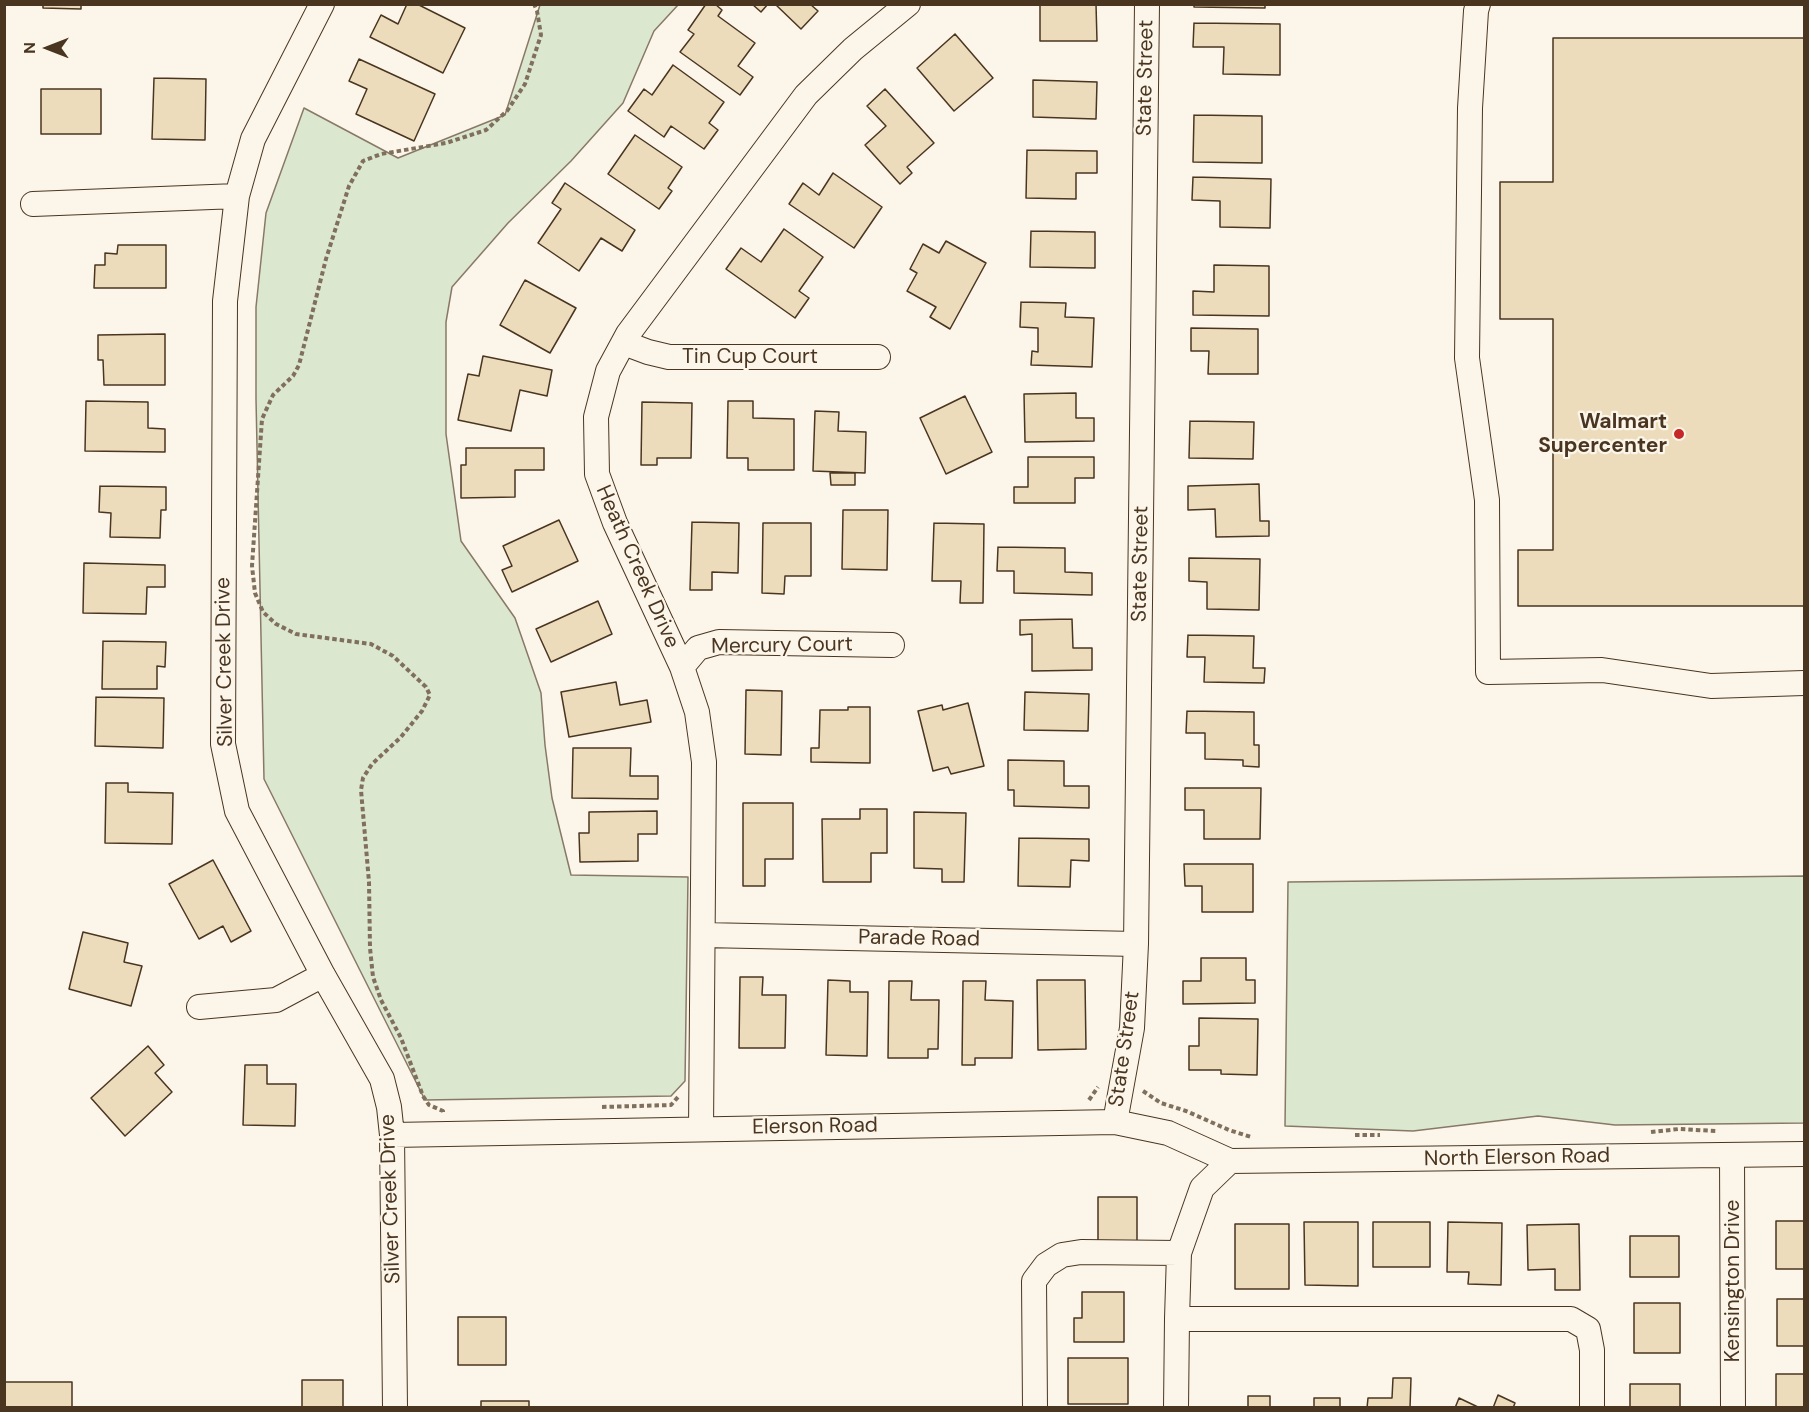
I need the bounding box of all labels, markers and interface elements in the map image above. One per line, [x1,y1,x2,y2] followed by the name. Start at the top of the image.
[18,18,78,78] north arrow
[1132,20,1160,136] street label: State Street
[19,42,40,54] text: N
[682,344,818,370] street label: Tin Cup Court
[1538,409,1667,459] place label: Walmart Supercenter
[1672,427,1686,441] marker: Walmart Supercenter
[590,482,684,652] street label: Heath Creek Drive
[1127,506,1155,622] street label: State Street
[211,577,239,747] street label: Silver Creek Drive
[711,632,853,660] street label: Mercury Court
[858,925,980,953] street label: Parade Road
[1104,990,1146,1108] street label: State Street
[752,1113,878,1141] street label: Elerson Road
[375,1114,407,1284] street label: Silver Creek Drive
[1424,1144,1610,1172] street label: North Elerson Road
[1720,1200,1746,1362] street label: Kensington Drive

